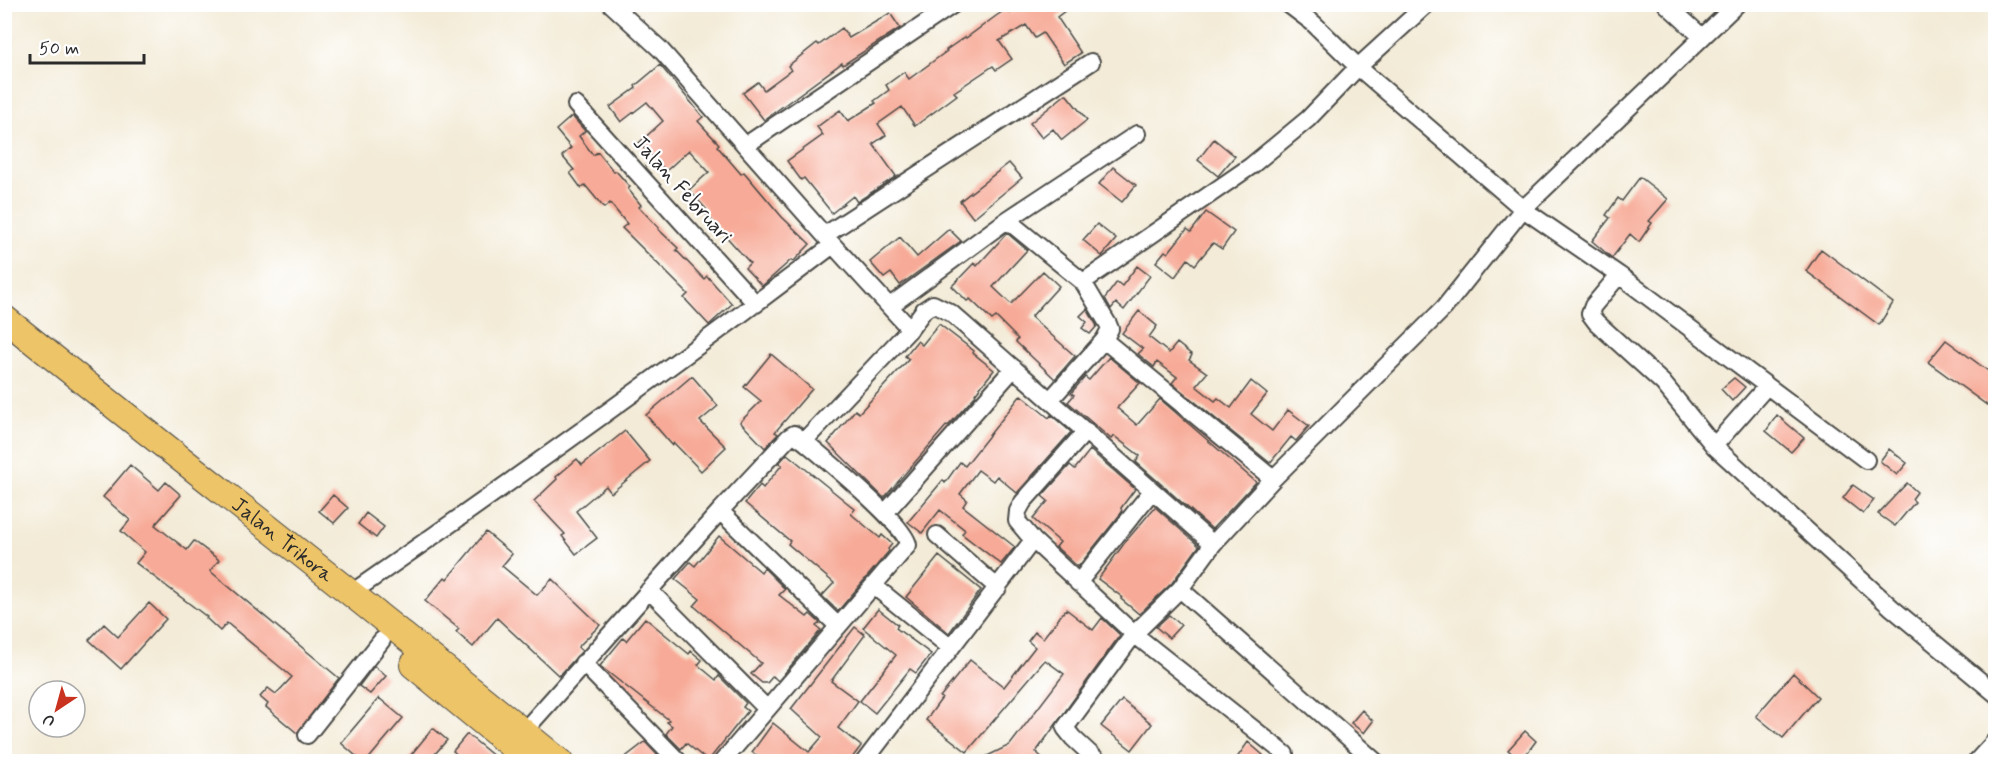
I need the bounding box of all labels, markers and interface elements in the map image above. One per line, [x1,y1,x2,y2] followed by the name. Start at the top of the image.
[30,27,144,65] scale bar
[39,37,79,61] text: 50 m
[626,130,738,250] street label: Jalan Februari
[225,491,339,589] street label: Jalan Trikora
[27,679,87,739] north arrow
[39,708,59,731] text: U

